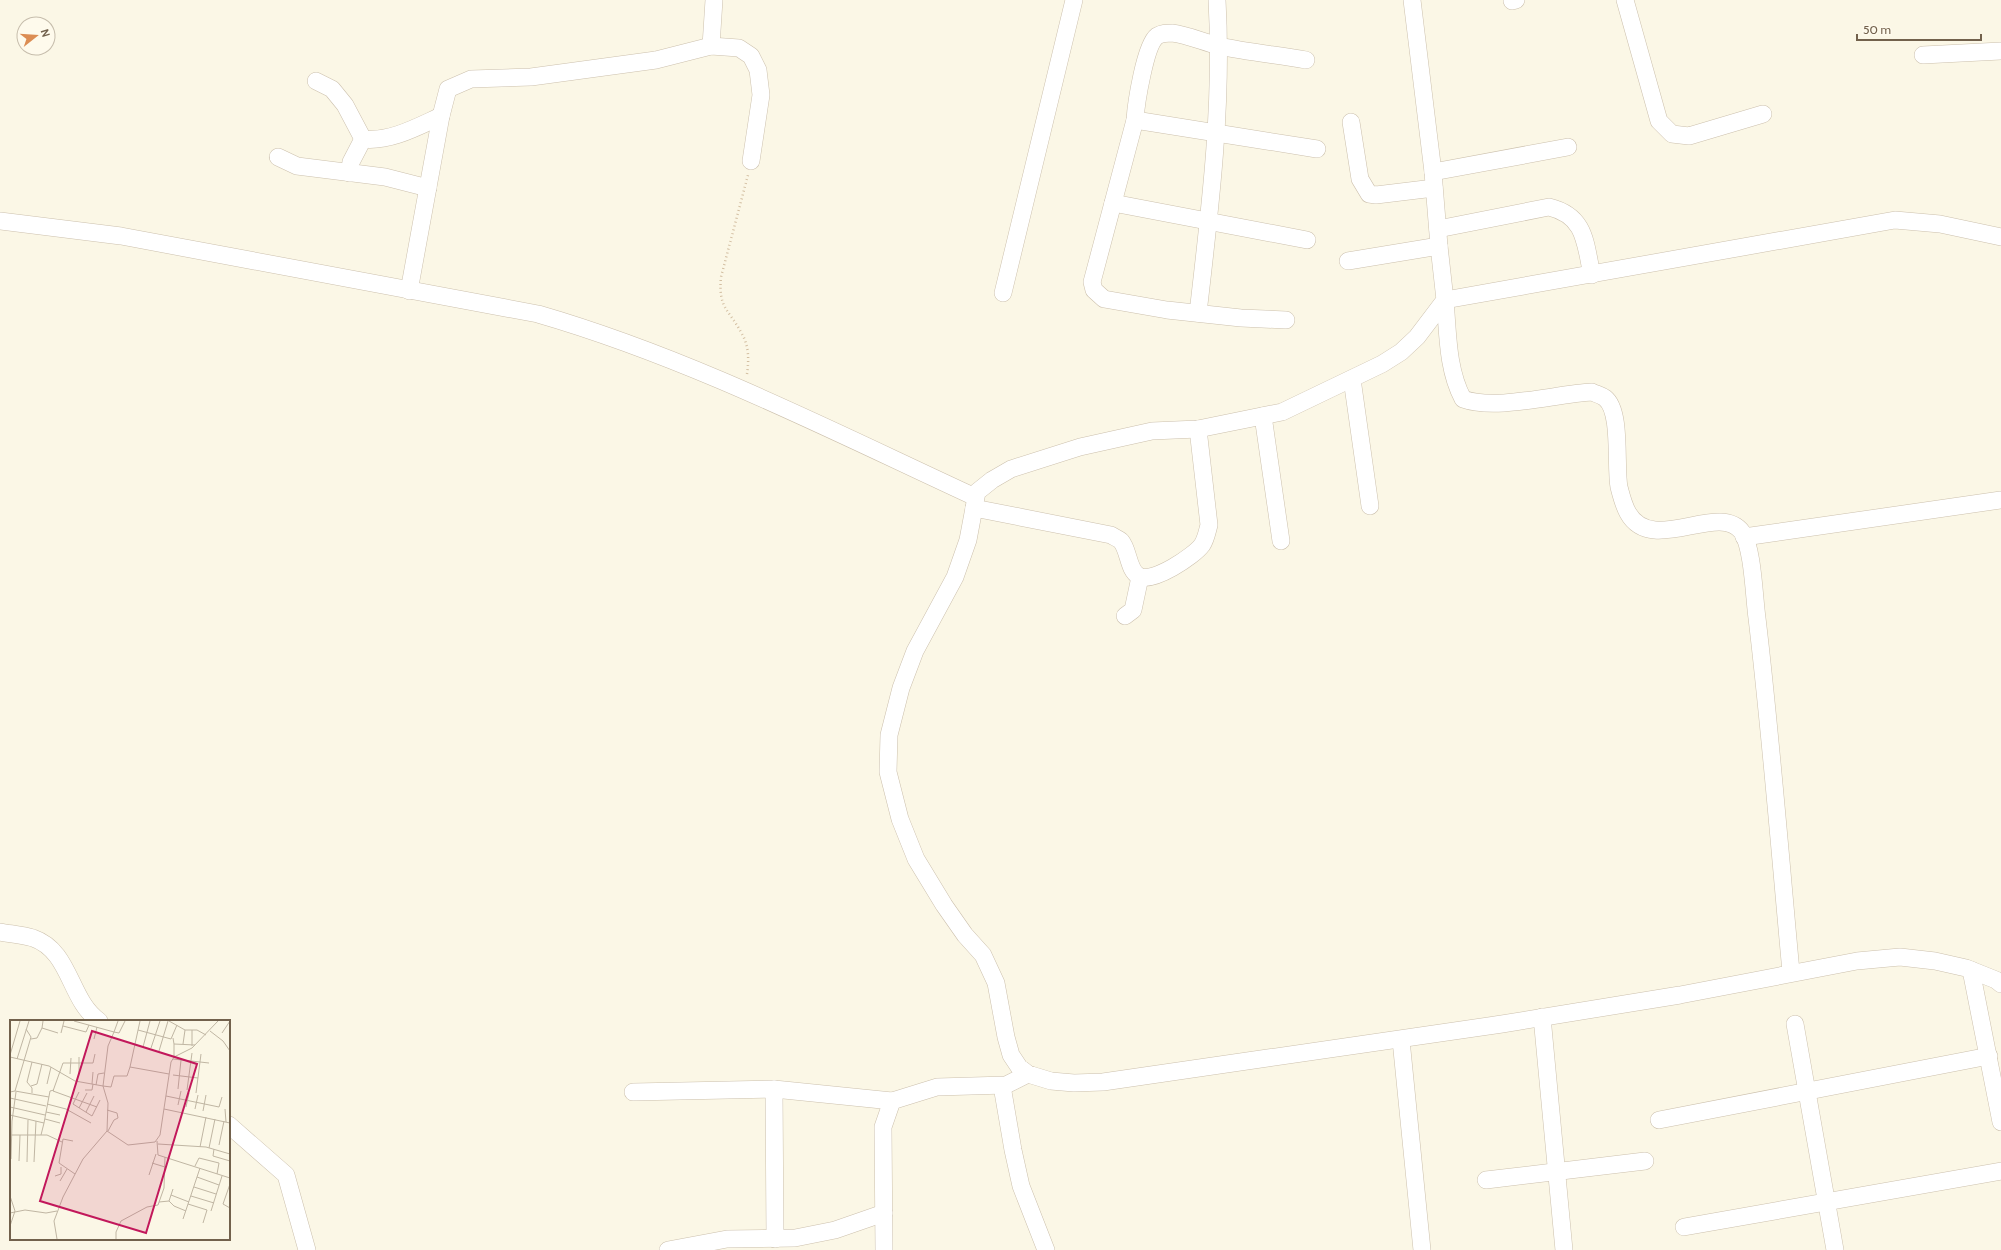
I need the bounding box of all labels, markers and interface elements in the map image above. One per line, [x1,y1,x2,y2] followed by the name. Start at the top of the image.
[16,16,56,56] north arrow
[1857,16,1981,42] scale bar
[1863,22,1891,37] text: 50 m
[38,27,53,39] text: N
[10,1020,230,1240] inset map

